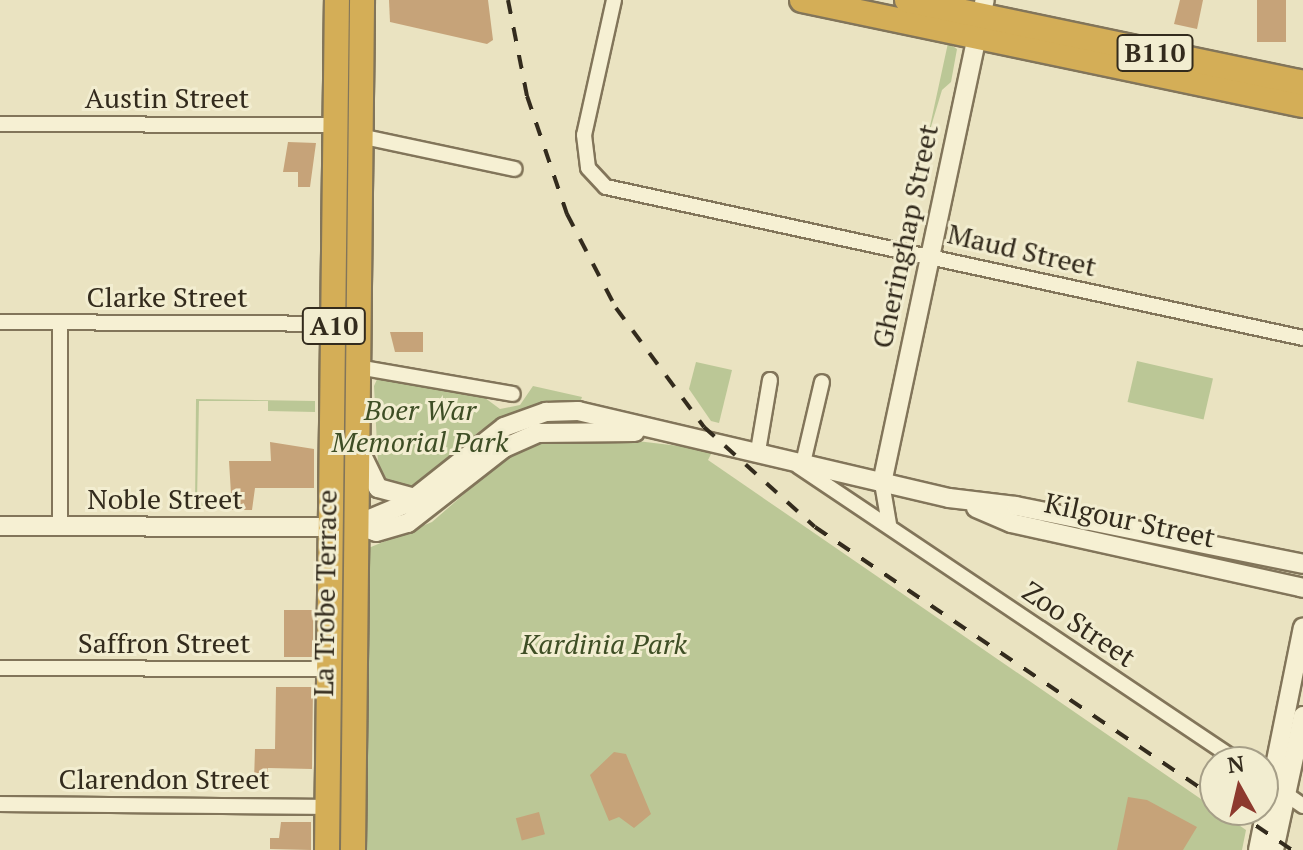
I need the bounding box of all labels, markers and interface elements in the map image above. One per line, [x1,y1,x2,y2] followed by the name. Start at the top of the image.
[1115,31,1195,75] road number: B110
[85,81,249,115] street label: Austin Street
[865,121,945,351] street label: Gheringhap Street
[944,217,1100,283] street label: Maud Street
[86,280,248,314] street label: Clarke Street
[300,304,368,348] road number: A10
[332,393,508,459] park label: Boer War Memorial Park
[87,482,243,516] street label: Noble Street
[1042,486,1218,554] street label: Kilgour Street
[306,489,344,697] street label: La Trobe Terrace
[1016,574,1142,674] street label: Zoo Street
[78,626,250,660] street label: Saffron Street
[521,627,687,661] park label: Kardinia Park
[1199,746,1279,826] north arrow
[1226,748,1246,779] text: N
[58,762,270,796] street label: Clarendon Street

